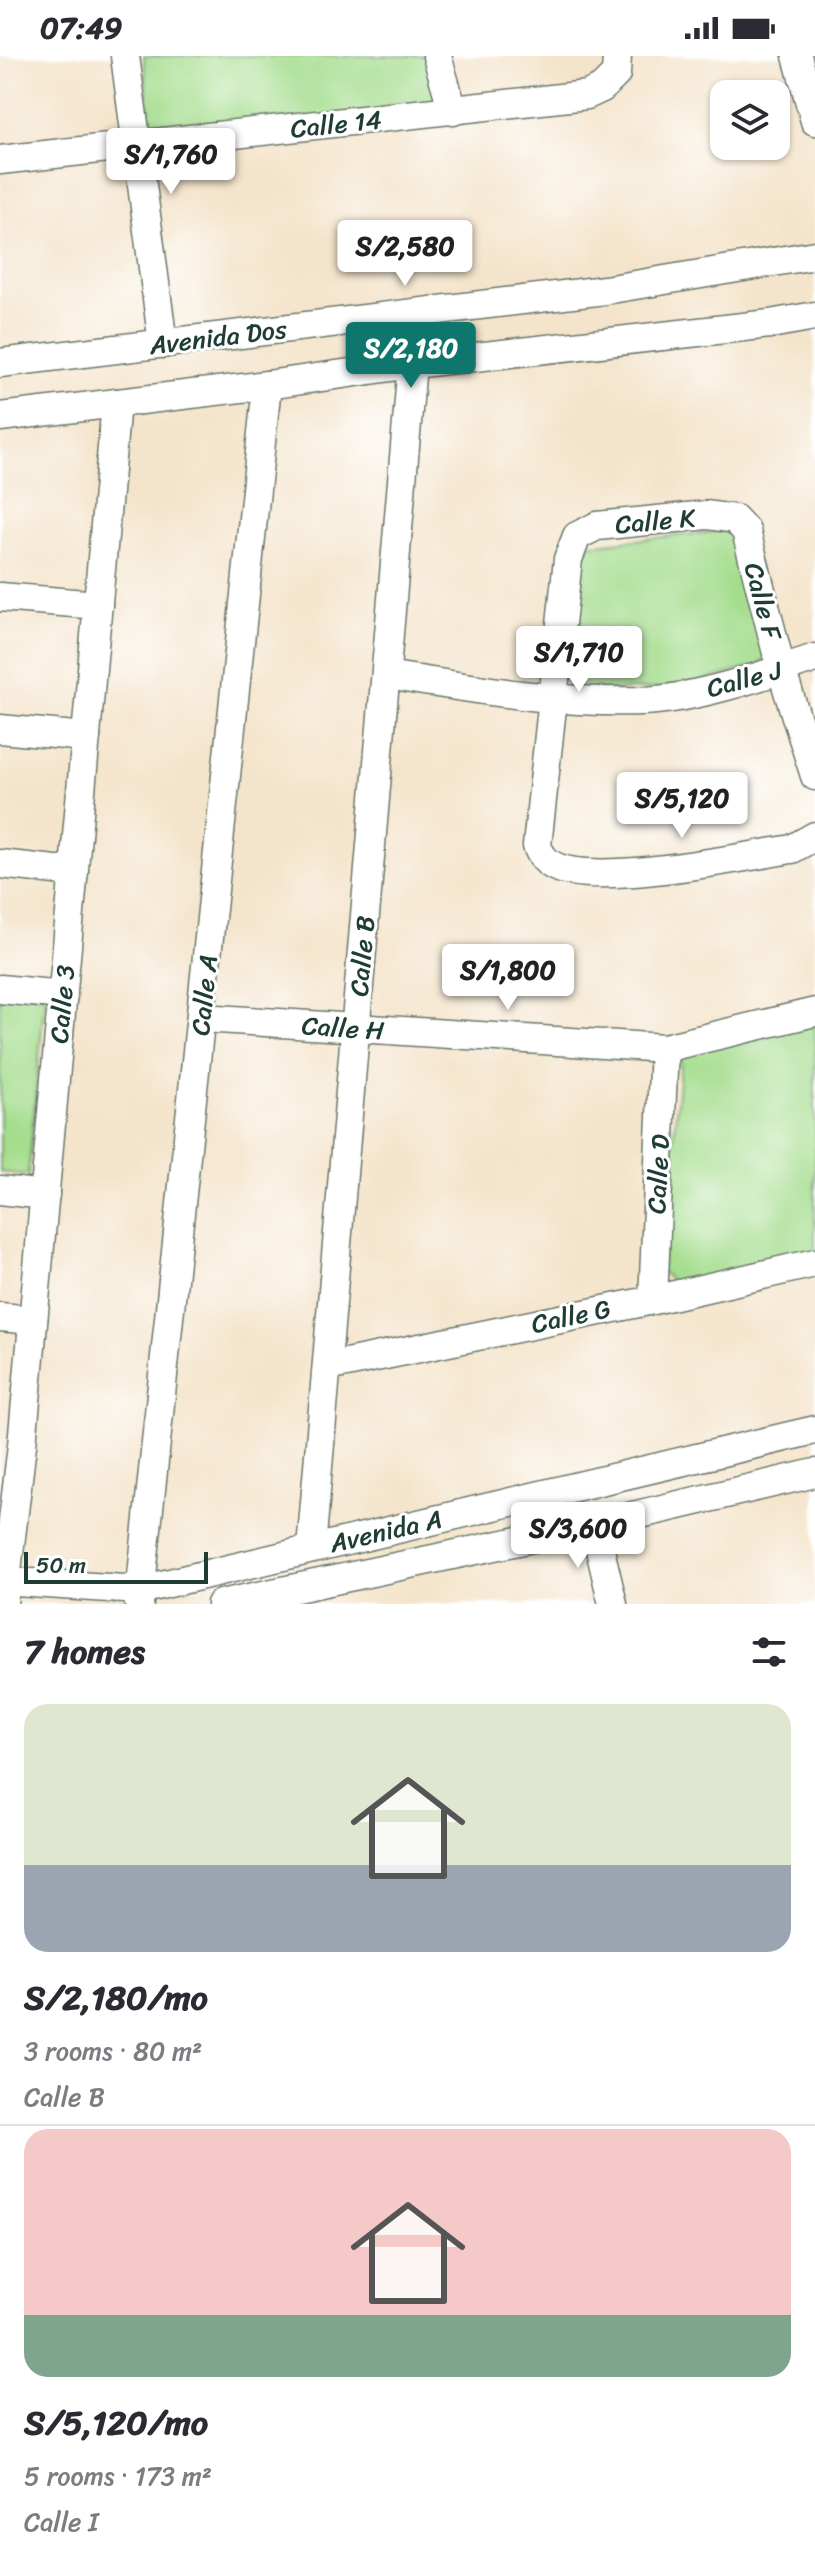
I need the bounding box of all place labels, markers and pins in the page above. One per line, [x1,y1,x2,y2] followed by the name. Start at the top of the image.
[97,128,245,196] pin: S/1,760
[331,220,479,288] pin: S/2,580
[337,322,485,390] pin: S/2,180
[505,626,653,694] pin: S/1,710
[608,772,756,840] pin: S/5,120
[434,944,582,1012] pin: S/1,800
[504,1502,652,1570] pin: S/3,600

